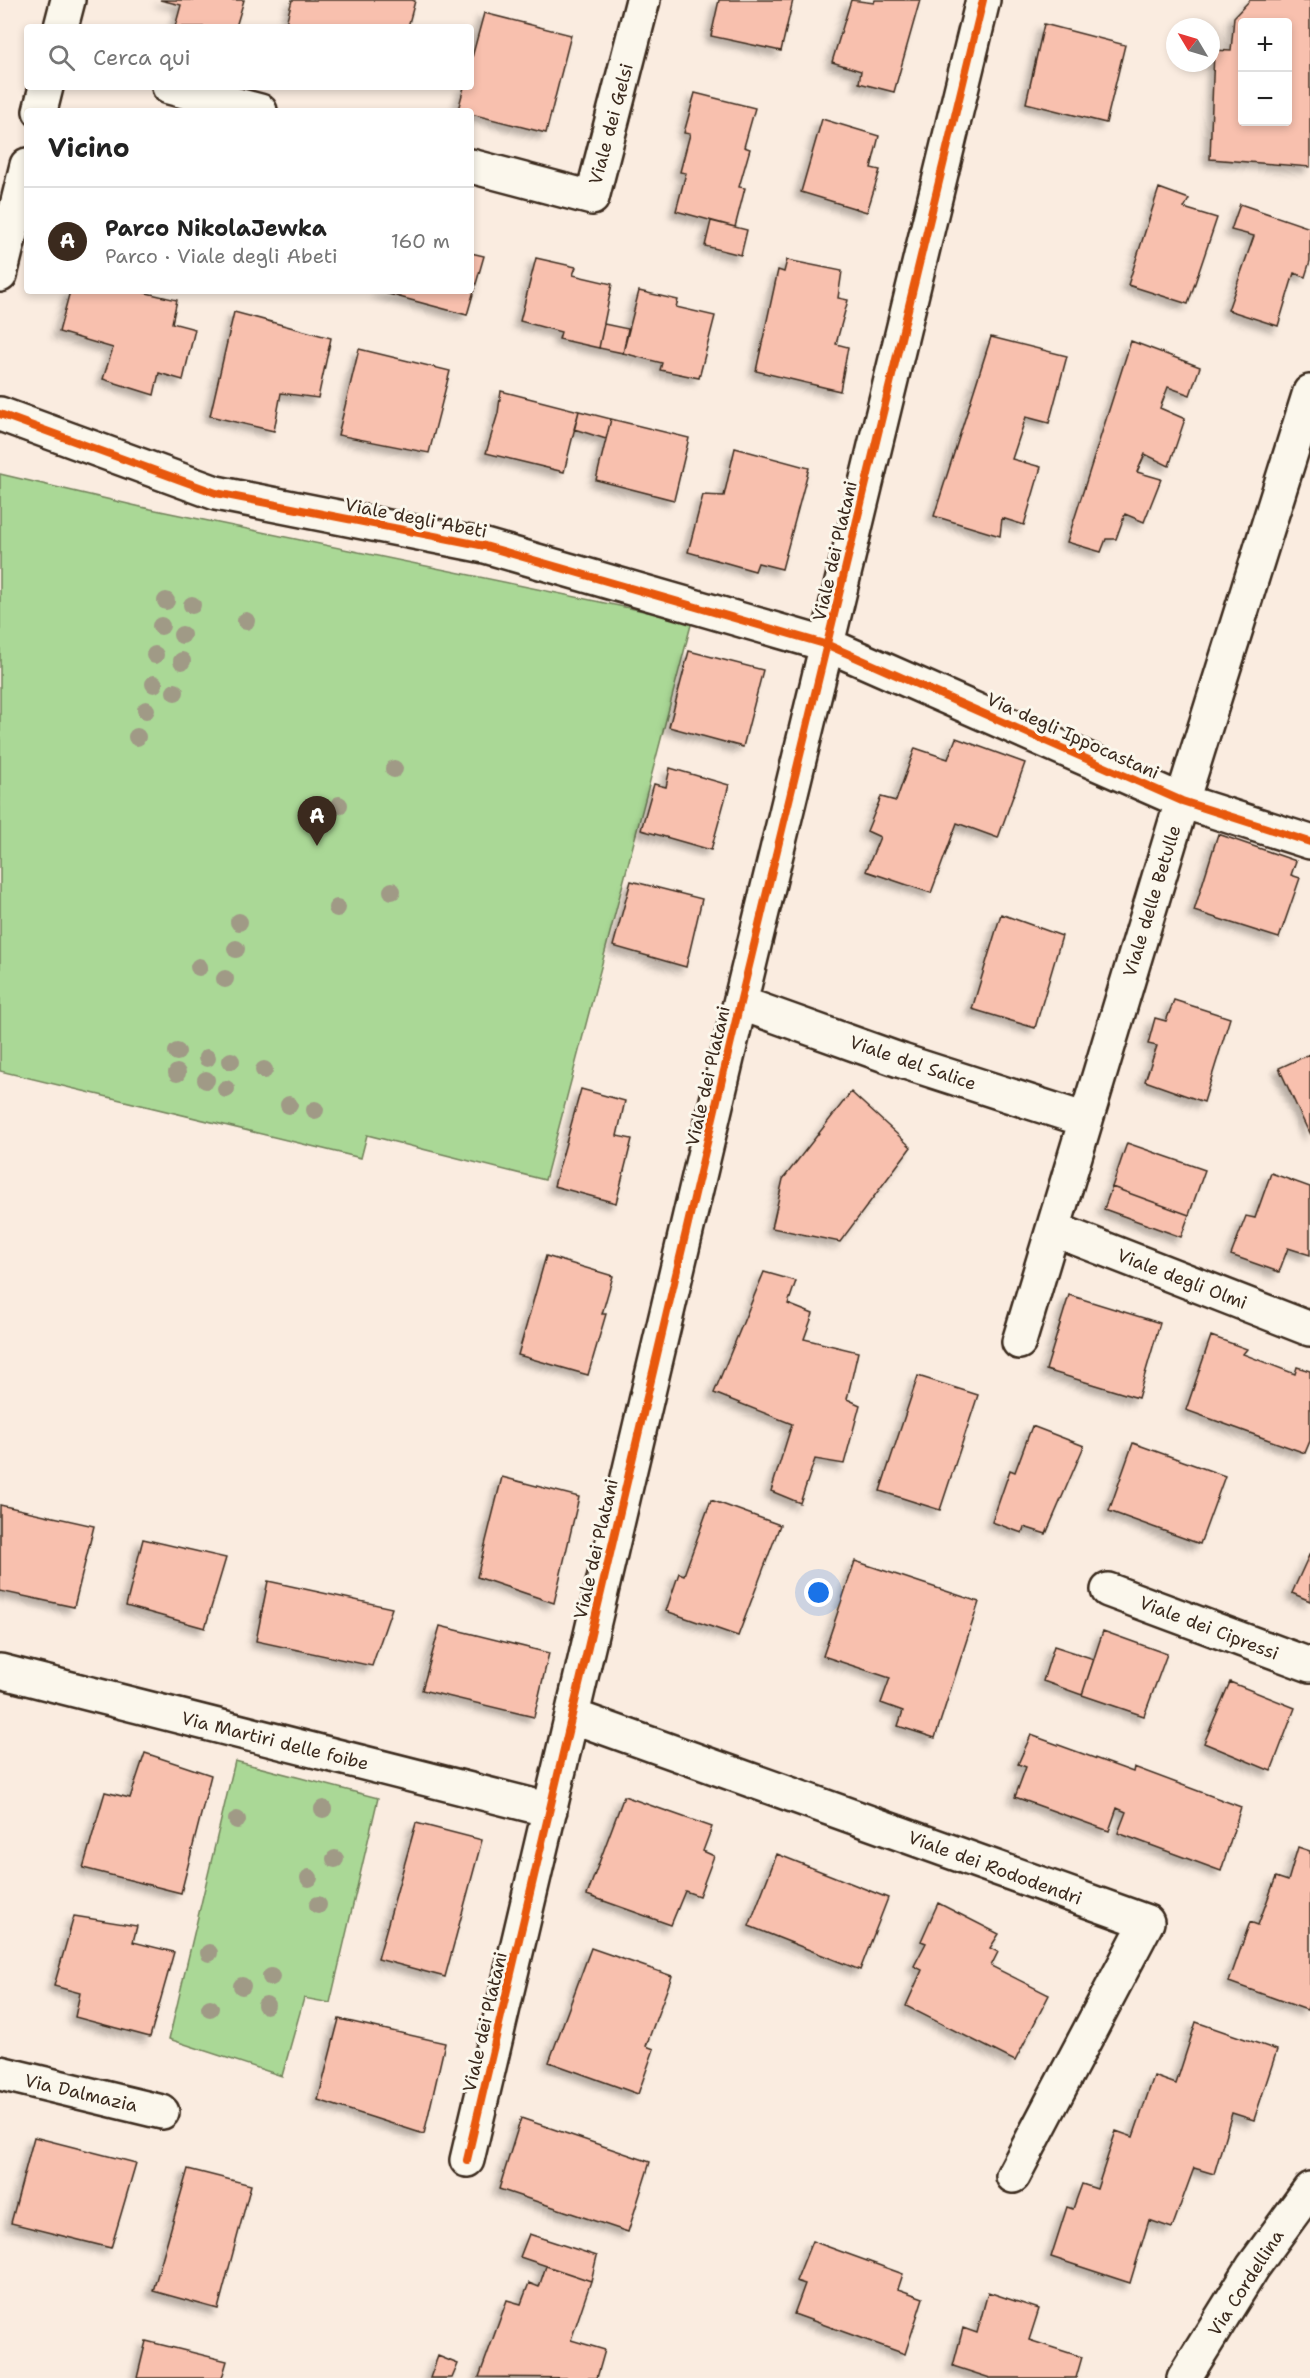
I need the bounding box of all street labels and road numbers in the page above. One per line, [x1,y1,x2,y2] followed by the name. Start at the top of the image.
[583,61,639,187] street label: Viale dei Gelsi
[807,478,863,624] street label: Viale dei Platani
[343,492,489,544] street label: Viale degli Abeti
[983,687,1163,785] street label: Via degli Ippocastani
[1118,822,1186,980] street label: Viale delle Betulle
[680,1003,736,1149] street label: Viale dei Platani
[846,1030,980,1096] street label: Viale del Salice
[1113,1243,1251,1315] street label: Viale degli Olmi
[568,1476,624,1622] street label: Viale dei Platani
[1136,1590,1282,1666] street label: Viale dei Cipressi
[179,1706,371,1776] street label: Via Martiri delle foibe
[905,1825,1085,1911] street label: Viale dei Rododendri
[457,1949,513,2095] street label: Viale dei Platani
[22,2068,140,2118] street label: Via Dalmazia
[1203,2225,1289,2341] street label: Via Cordellina

